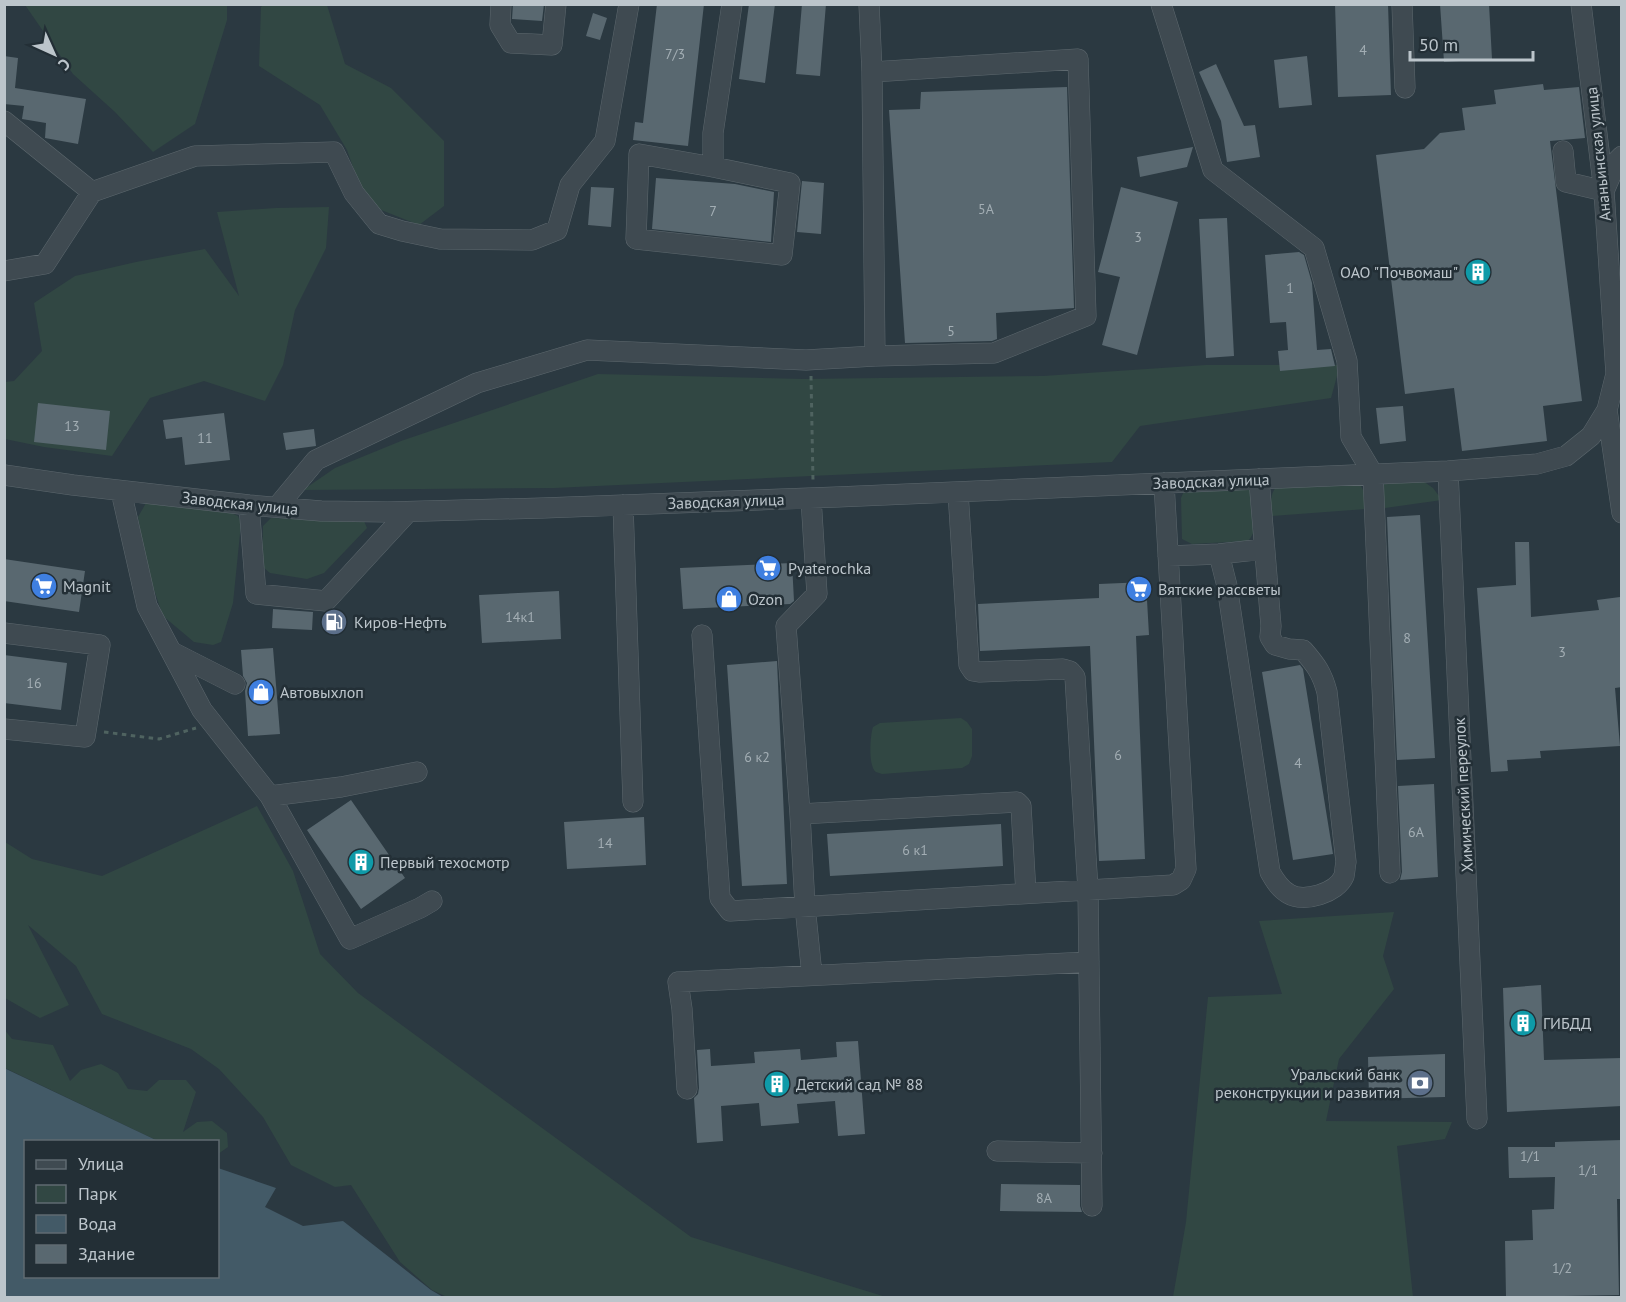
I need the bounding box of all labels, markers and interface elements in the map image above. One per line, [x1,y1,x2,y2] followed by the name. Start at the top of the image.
[24,24,84,84] north arrow
[1410,24,1533,62] scale bar
[1419,33,1458,56] text: 50 m
[1359,41,1367,59] house number: 4
[665,45,685,63] house number: 7/3
[54,54,75,75] text: С
[1581,86,1615,222] street label: Ананьинская улица
[978,200,995,218] house number: 5А
[709,202,717,220] house number: 7
[1134,228,1142,246] house number: 3
[1463,257,1493,287] building icon: ОАО "Почвомаш"
[1340,262,1458,282] place label: ОАО "Почвомаш"
[1286,279,1294,297] house number: 1
[947,322,955,340] house number: 5
[64,417,80,435] house number: 13
[197,429,213,447] house number: 11
[1152,469,1270,493] street label: Заводская улица
[181,487,299,519] street label: Заводская улица
[667,489,785,513] street label: Заводская улица
[753,553,783,583] supermarket icon: Pyaterochka
[788,558,871,578] place label: Pyaterochka
[29,571,59,601] supermarket icon: Magnit
[1124,574,1154,604] supermarket icon: Вятские рассветы
[63,576,111,596] place label: Magnit
[1158,579,1281,599] place label: Вятские рассветы
[714,584,744,614] shop icon: Ozon
[748,589,783,609] place label: Ozon
[319,607,349,637] fuel station icon: Киров-Нефть
[505,608,535,626] house number: 14к1
[354,612,447,632] place label: Киров-Нефть
[1403,629,1411,647] house number: 8
[1558,643,1566,661] house number: 3
[26,674,42,692] house number: 16
[246,677,276,707] shop icon: Автовыхлоп
[280,682,364,702] place label: Автовыхлоп
[1449,717,1477,873] street label: Химический переулок
[1114,746,1122,764] house number: 6
[744,748,770,766] house number: 6 к2
[1294,754,1302,772] house number: 4
[1408,823,1425,841] house number: 6А
[597,834,613,852] house number: 14
[902,841,928,859] house number: 6 к1
[346,847,376,877] building icon: Первый техосмотр
[380,852,510,872] place label: Первый техосмотр
[1508,1008,1538,1038] building icon: ГИБДД
[1543,1013,1592,1033] place label: ГИБДД
[1215,1064,1400,1102] place label: Уральский банк реконструкции и развития
[1405,1068,1435,1098] bank icon: Уральский банк реконструкции и развития
[762,1069,792,1099] building icon: Детский сад № 88
[796,1074,923,1094] place label: Детский сад № 88
[24,1140,219,1278] legend
[1520,1147,1540,1165] house number: 1/1
[78,1152,124,1175] text: Улица
[1578,1161,1598,1179] house number: 1/1
[78,1182,118,1205] text: Парк
[1036,1189,1053,1207] house number: 8А
[78,1212,117,1235] text: Вода
[78,1242,135,1265] text: Здание
[1552,1259,1572,1277] house number: 1/2

